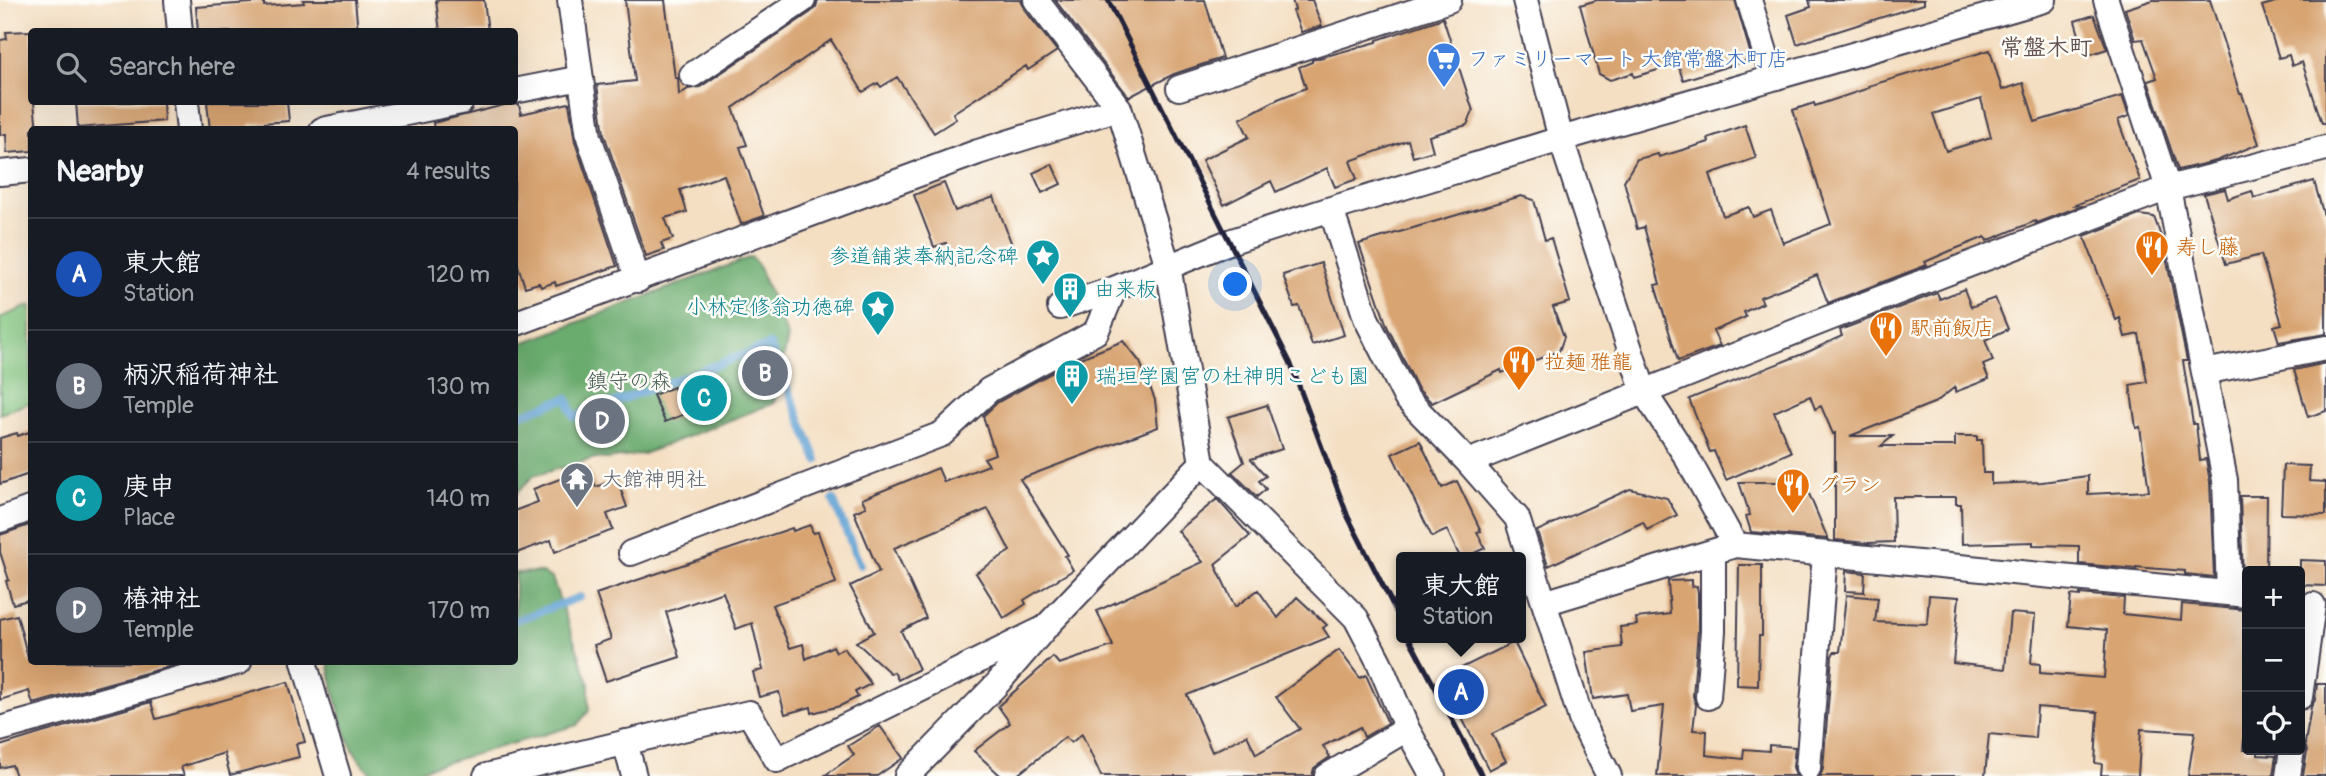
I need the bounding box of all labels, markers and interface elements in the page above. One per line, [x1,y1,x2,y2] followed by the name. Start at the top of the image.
[28,28,518,105] search box
[2000,33,2092,62] district label: 常盤木町
[1425,40,1463,89] supermarket icon: ファミリーマート 大館常盤木町店
[1468,46,1788,73] place label: ファミリーマート 大館常盤木町店
[52,48,90,86] icon: search
[108,51,235,83] text: Search here
[56,153,143,190] text: Nearby
[406,157,490,186] text: 4 results
[2133,228,2171,277] restaurant icon: 寿し藤
[2176,234,2239,261] place label: 寿し藤
[1024,237,1062,286] place icon: 参道舗装奉納記念碑
[829,243,1018,270] place label: 参道舗装奉納記念碑
[123,247,201,279] text: 東大館
[72,260,86,289] text: A
[427,260,490,289] text: 120 m
[1218,267,1252,301] your location
[1051,270,1089,319] building icon: 由来板
[1094,276,1157,303] place label: 由来板
[123,279,194,308] text: Station
[859,288,897,337] place icon: 小林定修翁功徳碑
[686,294,854,321] place label: 小林定修翁功徳碑
[1867,309,1905,358] restaurant icon: 駅前飯店
[1910,315,1994,342] place label: 駅前飯店
[1500,343,1538,392] restaurant icon: 拉麺 雅龍
[742,347,788,399] pin: B
[1544,349,1633,376] place label: 拉麺 雅龍
[1053,357,1091,406] building icon: 瑞垣学園宮の杜神明こども園
[123,359,279,391] text: 柄沢稲荷神社
[1096,363,1369,390] place label: 瑞垣学園宮の杜神明こども園
[587,368,671,395] park label: 鎮守の森
[72,372,86,401] text: B
[427,372,490,401] text: 130 m
[681,372,727,424] pin: C
[123,391,194,420] text: Temple
[579,395,625,447] pin: D
[558,460,596,509] temple icon: 大館神明社
[602,466,707,493] place label: 大館神明社
[1774,466,1812,515] restaurant icon: グラン
[123,471,175,503] text: 庚申
[1818,472,1881,499] place label: グラン
[72,484,86,513] text: C
[427,484,490,513] text: 140 m
[123,503,175,532] text: Place
[1396,552,1526,643] popup
[2242,566,2305,755] map controls
[2242,566,2305,629] button: +
[1422,570,1500,602] text: 東大館
[123,583,201,615] text: 椿神社
[72,596,86,625] text: D
[428,596,490,625] text: 170 m
[1422,602,1493,631] text: Station
[123,615,194,644] text: Temple
[2242,629,2305,692] button: −
[1438,666,1484,718] pin: A
[2242,692,2305,755] button: locate

